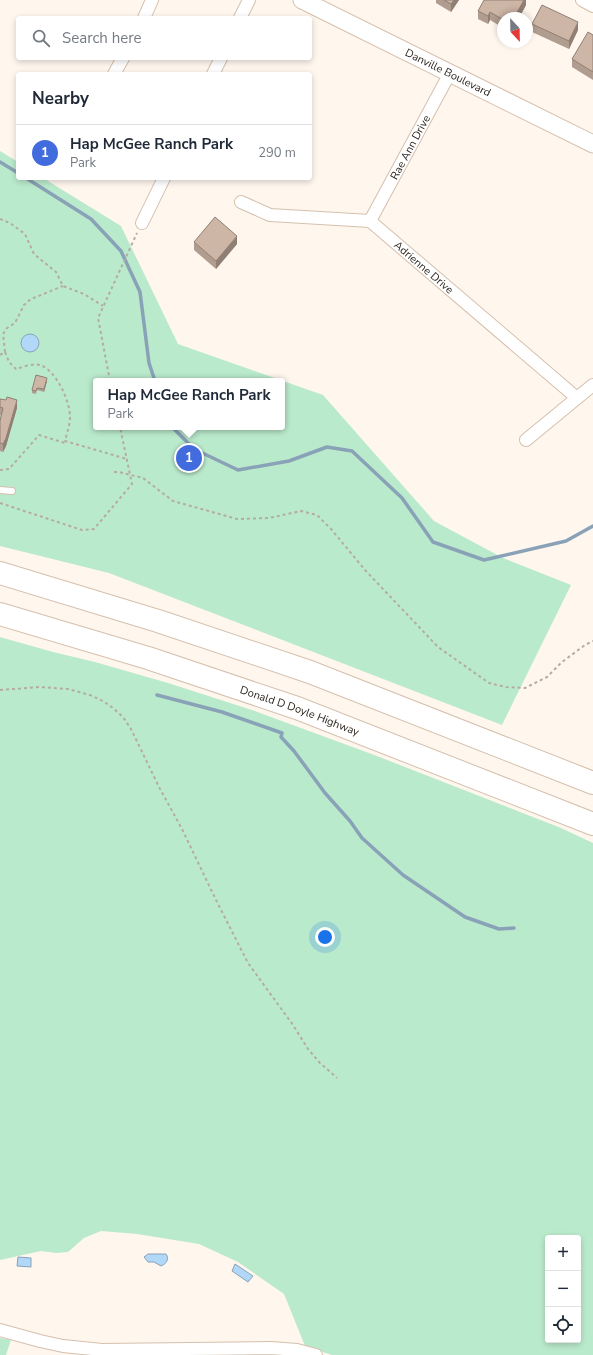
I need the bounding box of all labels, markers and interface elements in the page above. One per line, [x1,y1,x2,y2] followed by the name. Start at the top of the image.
[497,12,533,48] north arrow
[16,16,312,60] search box
[30,27,52,49] icon: search
[62,28,142,48] text: Search here
[403,45,494,100] street label: Danville Boulevard
[32,87,89,110] text: Nearby
[386,112,434,182] street label: Rae Ann Drive
[70,134,233,154] text: Hap McGee Ranch Park
[41,144,49,162] text: 1
[258,144,296,162] text: 290 m
[70,154,96,172] text: Park
[391,237,457,297] street label: Adrienne Drive
[93,378,285,430] popup
[108,385,270,405] text: Hap McGee Ranch Park
[108,405,133,423] text: Park
[176,443,202,473] pin: 1
[238,682,362,739] street label: Donald D Doyle Highway
[315,927,335,947] your location
[545,1235,581,1343] map controls
[545,1235,581,1271] button: +
[545,1271,581,1307] button: −
[545,1307,581,1343] button: locate

